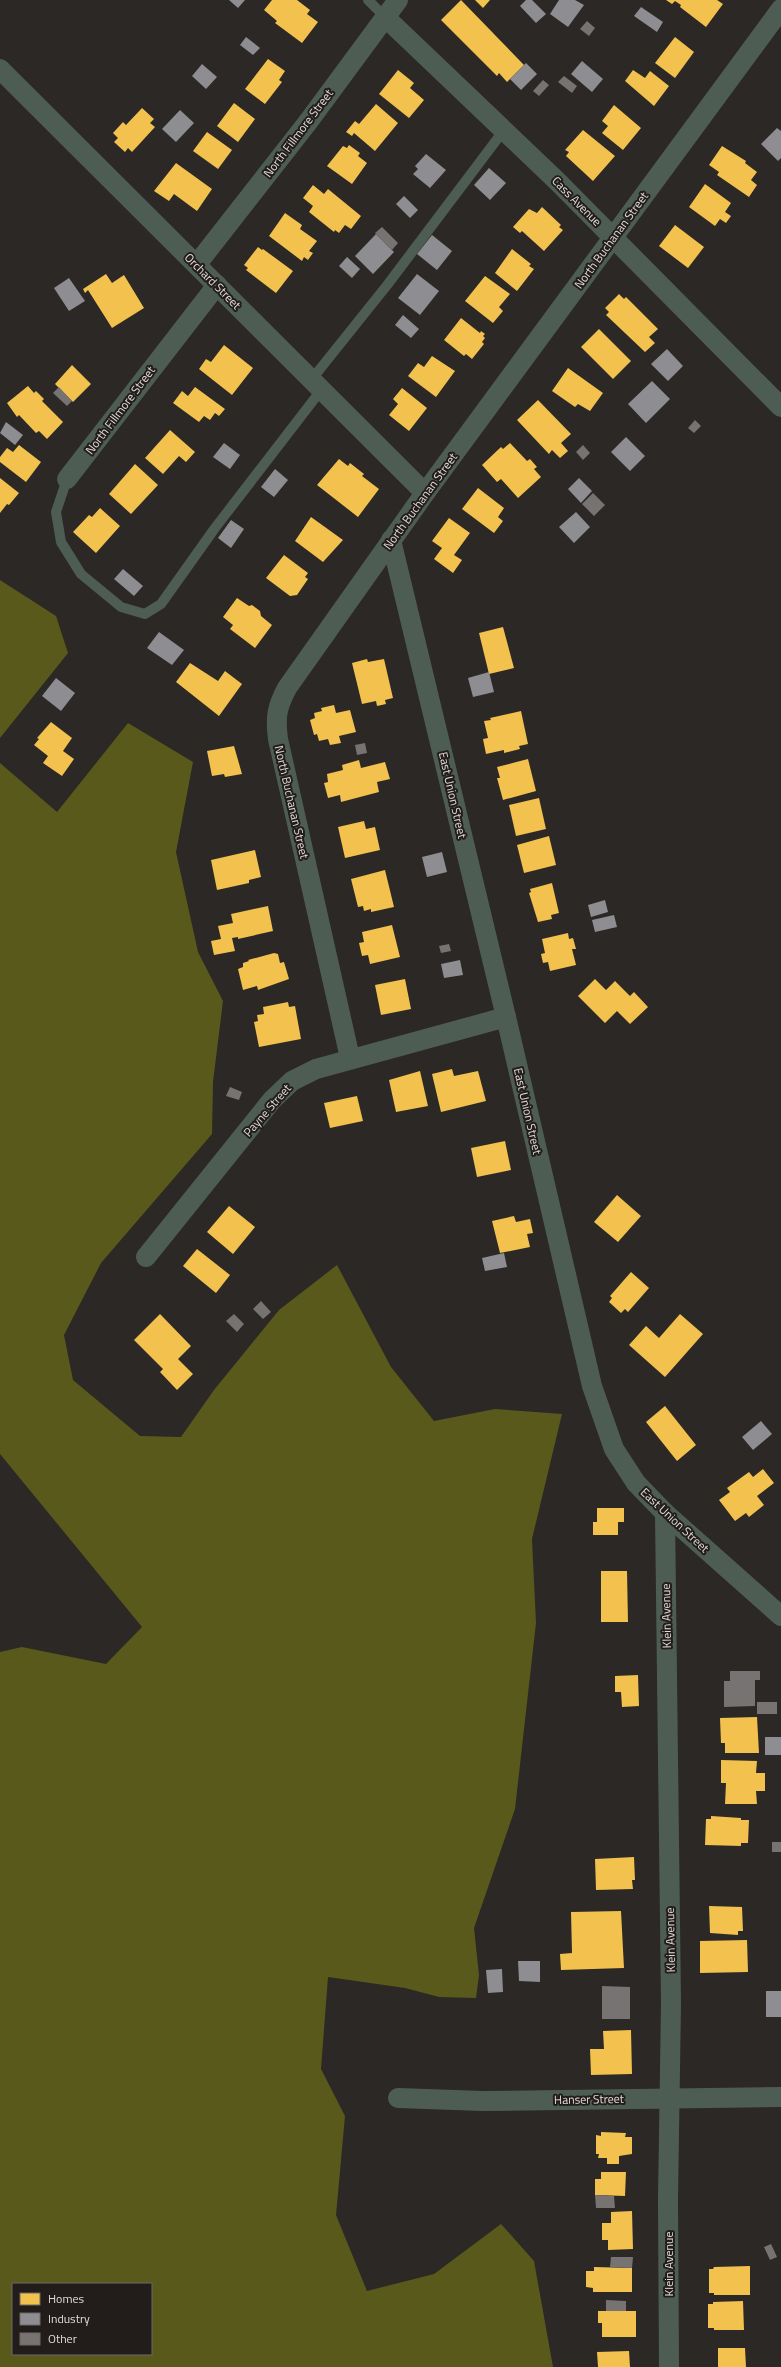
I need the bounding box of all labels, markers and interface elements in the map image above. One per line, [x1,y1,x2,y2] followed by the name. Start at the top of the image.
[258,84,338,181] street label: North Fillmore Street
[548,172,606,230] street label: Cass Avenue
[569,187,653,292] street label: North Buchanan Street
[180,248,246,314] street label: Orchard Street
[80,361,160,458] street label: North Fillmore Street
[378,448,462,553] street label: North Buchanan Street
[270,743,314,861] street label: North Buchanan Street
[434,750,472,841] street label: East Union Street
[509,1066,547,1157] street label: East Union Street
[239,1079,296,1141] street label: Payne Street
[636,1483,714,1558] street label: East Union Street
[656,1583,676,1649] street label: Klein Avenue
[660,1907,680,1973] street label: Klein Avenue
[554,2089,625,2109] street label: Hanser Street
[659,2232,678,2296] street label: Klein Avenue
[12,2283,152,2355] legend
[48,2289,84,2308] text: Homes
[48,2309,90,2328] text: Industry
[48,2329,77,2348] text: Other

